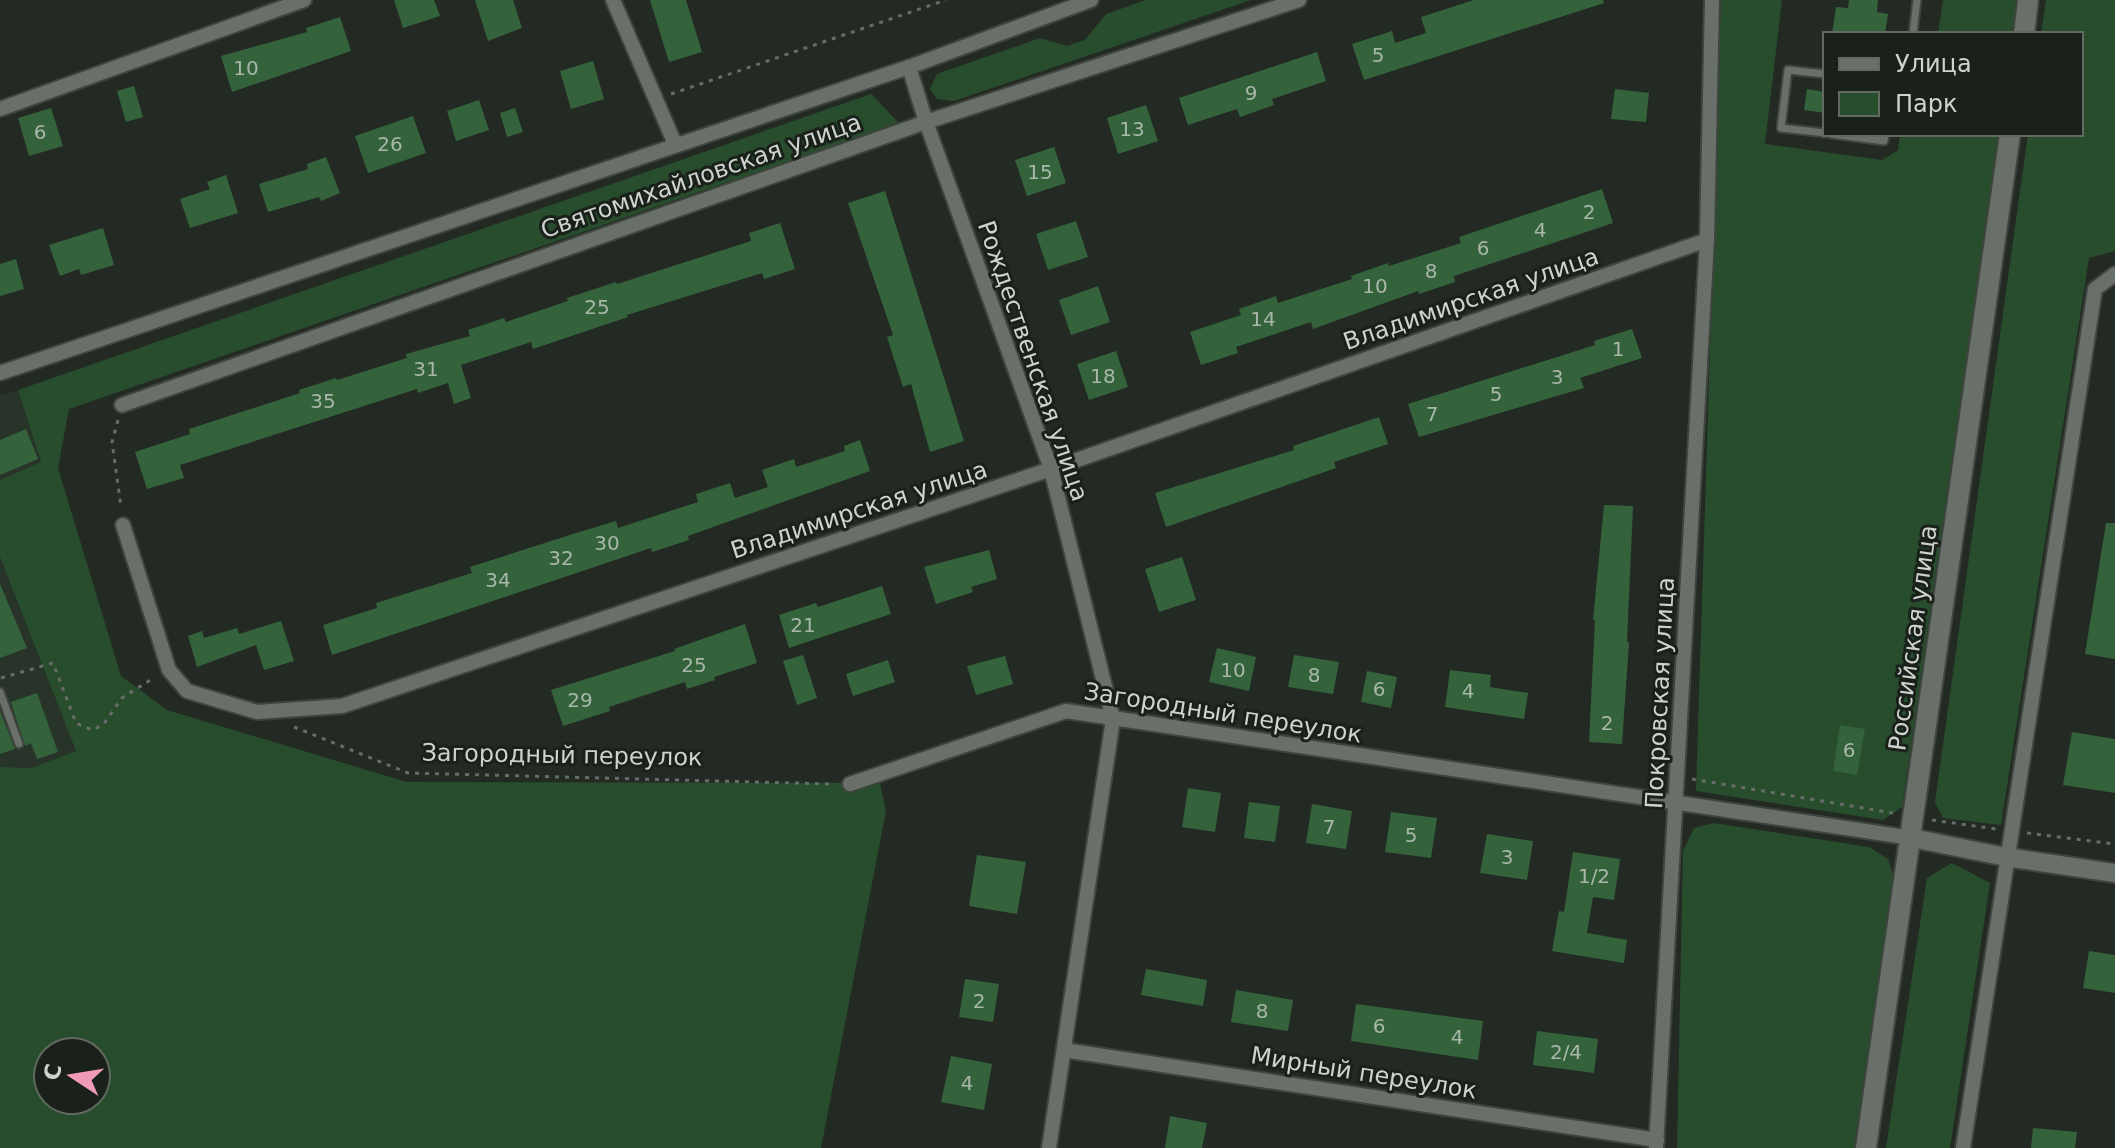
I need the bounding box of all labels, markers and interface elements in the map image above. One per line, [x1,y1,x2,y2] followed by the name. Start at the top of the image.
[1823,32,2083,136] legend
[1372,43,1384,67] house number: 5
[1895,50,1972,78] text: Улица
[233,56,259,80] house number: 10
[1245,81,1257,105] house number: 9
[1895,90,1957,118] text: Парк
[537,108,865,244] street label: Святомихайловская улица
[1119,117,1145,141] house number: 13
[34,120,46,144] house number: 6
[377,132,403,156] house number: 26
[1027,160,1053,184] house number: 15
[1583,200,1595,224] house number: 2
[972,217,1094,505] street label: Рождественская улица
[1534,218,1546,242] house number: 4
[1477,236,1489,260] house number: 6
[1340,242,1602,356] street label: Владимирская улица
[1425,259,1437,283] house number: 8
[1362,274,1388,298] house number: 10
[584,295,610,319] house number: 25
[1250,307,1276,331] house number: 14
[1612,337,1624,361] house number: 1
[413,357,439,381] house number: 31
[1090,364,1116,388] house number: 18
[1551,365,1563,389] house number: 3
[1490,382,1502,406] house number: 5
[310,389,336,413] house number: 35
[1426,402,1438,426] house number: 7
[727,455,991,565] street label: Владимирская улица
[1883,523,1943,753] street label: Российская улица
[594,531,620,555] house number: 30
[548,546,574,570] house number: 32
[485,568,511,592] house number: 34
[1640,576,1680,810] street label: Покровская улица
[790,613,816,637] house number: 21
[681,653,707,677] house number: 25
[1220,658,1246,682] house number: 10
[1308,663,1320,687] house number: 8
[1082,677,1364,749] street label: Загородный переулок
[1373,677,1385,701] house number: 6
[1462,679,1474,703] house number: 4
[567,688,593,712] house number: 29
[1601,711,1613,735] house number: 2
[1843,738,1855,762] house number: 6
[421,739,703,771] street label: Загородный переулок
[1323,815,1335,839] house number: 7
[1405,823,1417,847] house number: 5
[1501,845,1513,869] house number: 3
[1578,864,1610,888] house number: 1/2
[973,989,985,1013] house number: 2
[1256,999,1268,1023] house number: 8
[1373,1014,1385,1038] house number: 6
[1451,1025,1463,1049] house number: 4
[32,1036,112,1116] north arrow
[1550,1040,1582,1064] house number: 2/4
[1249,1041,1479,1105] street label: Мирный переулок
[39,1061,67,1082] text: С
[961,1071,973,1095] house number: 4

